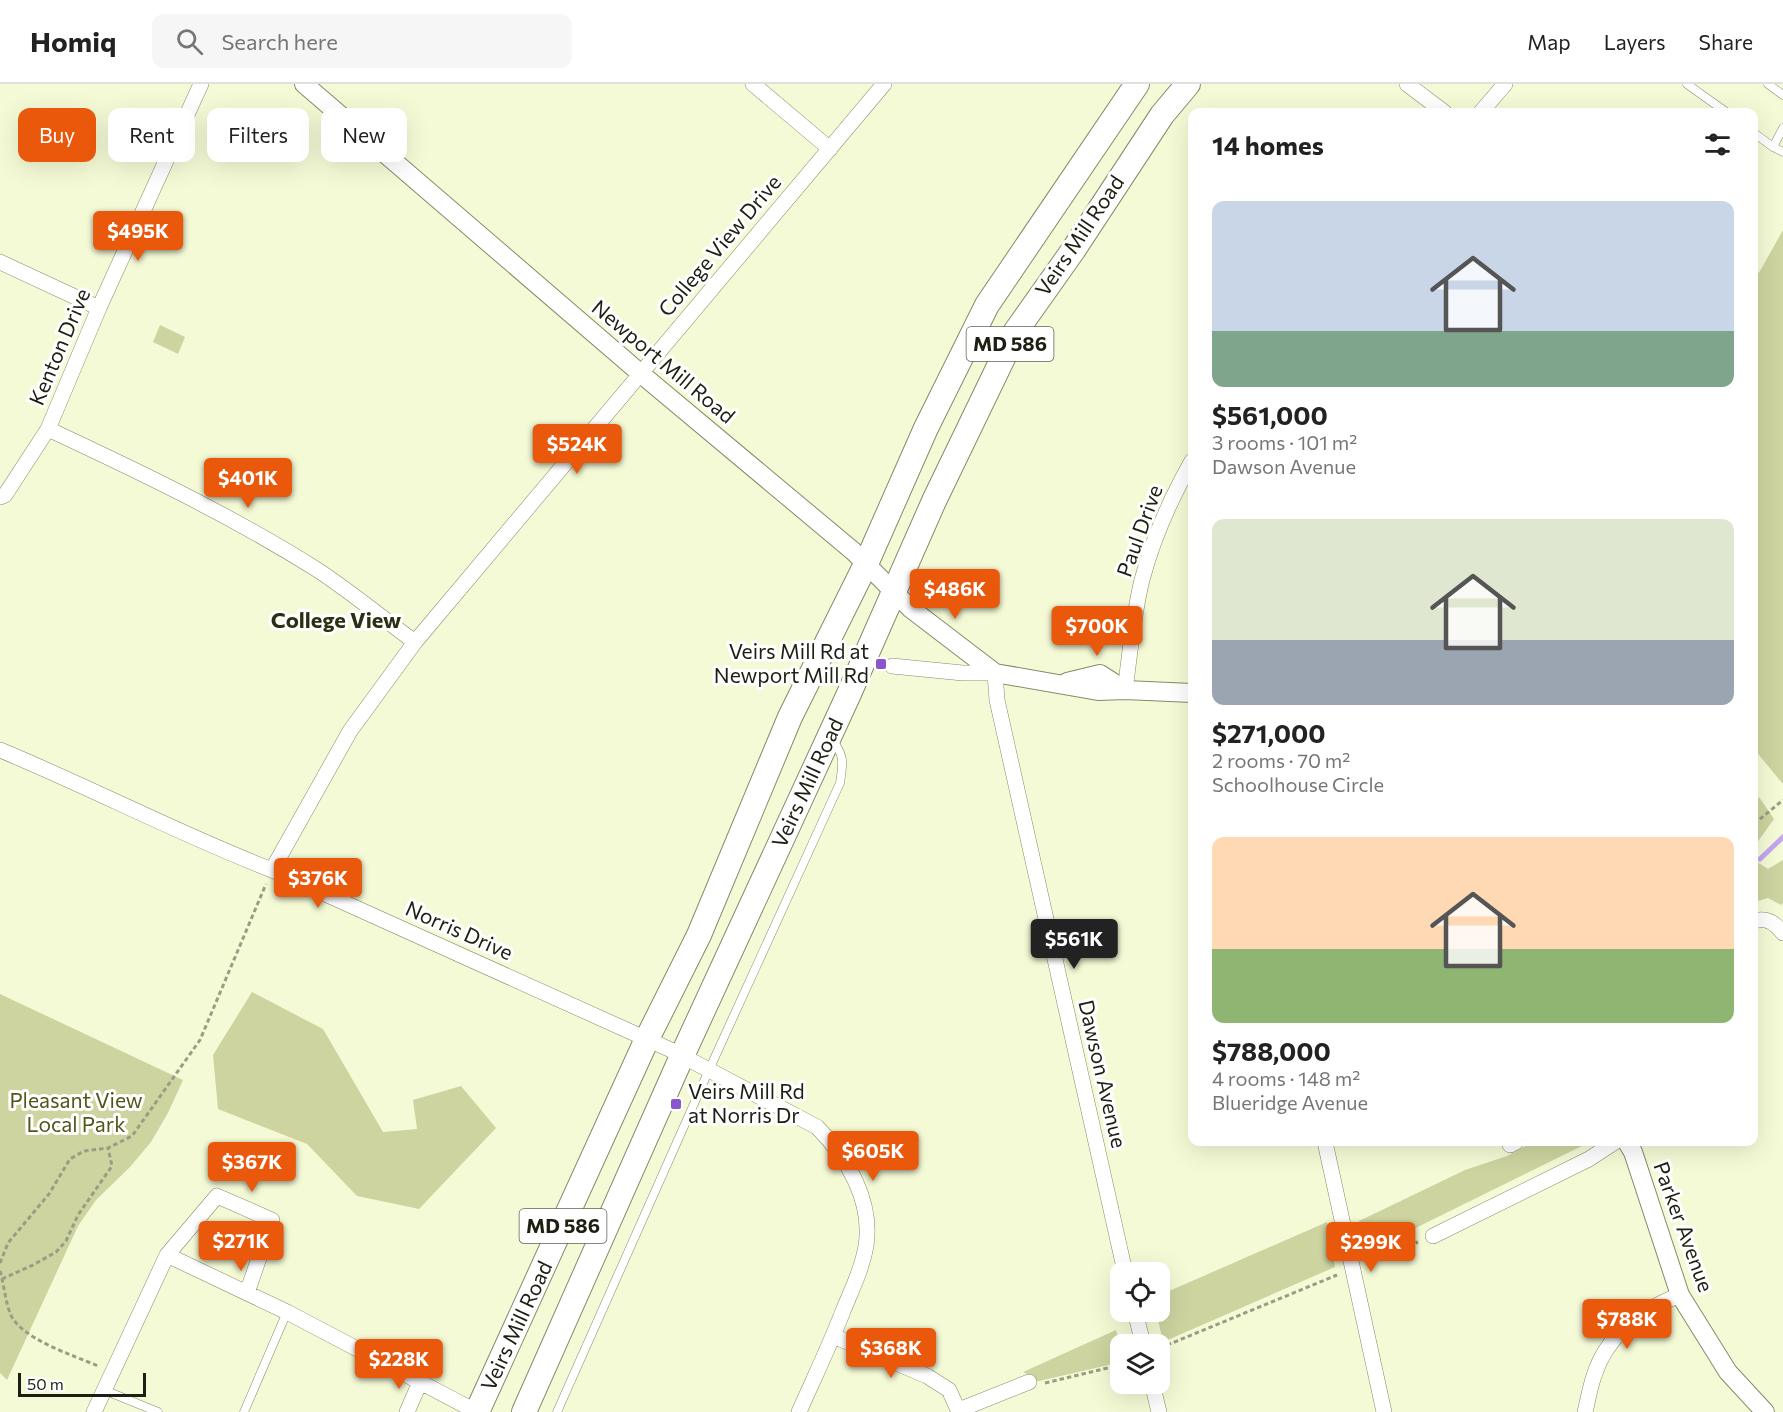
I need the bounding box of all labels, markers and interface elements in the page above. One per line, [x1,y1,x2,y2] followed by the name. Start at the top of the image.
[152,14,572,68] search box
[30,24,116,58] text: Homiq
[173,25,206,58] icon: search
[221,28,338,55] text: Search here
[1527,29,1571,54] text: Map
[1604,29,1666,54] text: Layers
[1699,29,1753,54] text: Share
[18,108,96,162] chip: Buy
[108,108,195,162] chip: Rent
[207,108,309,162] chip: Filters
[321,108,407,162] chip: New
[1701,128,1734,161] icon: filters
[1212,129,1324,160] text: 14 homes
[652,169,785,321] street label: College View Drive
[1029,170,1128,300] street label: Veirs Mill Road
[96,211,180,262] pin: $495K
[107,218,169,242] text: $495K
[1419,240,1527,348] icon: home
[23,284,94,408] street label: Kenton Drive
[587,294,740,428] street label: Newport Mill Road
[966,327,1054,361] road number: MD 586
[1212,399,1328,430] text: $561,000
[535,424,619,475] pin: $524K
[1212,430,1357,454] text: 3 rooms · 101 m²
[547,431,607,455] text: $524K
[1212,454,1356,478] text: Dawson Avenue
[206,458,290,509] pin: $401K
[218,465,278,489] text: $401K
[1110,481,1167,580] street label: Paul Drive
[1419,558,1527,666] icon: home
[913,569,997,620] pin: $486K
[924,576,986,600] text: $486K
[271,606,401,633] district label: College View
[1055,606,1139,657] pin: $700K
[1066,613,1128,637] text: $700K
[714,638,869,687] place label: Veirs Mill Rd at Newport Mill Rd
[874,657,888,671] marker: Veirs Mill Rd at Newport Mill Rd
[766,714,848,851] street label: Veirs Mill Road
[1212,717,1326,748] text: $271,000
[1212,748,1350,772] text: 2 rooms · 70 m²
[1212,772,1384,796] text: Schoolhouse Circle
[276,858,360,909] pin: $376K
[288,865,348,889] text: $376K
[1419,876,1527,984] icon: home
[402,895,517,964] street label: Norris Drive
[1032,919,1116,970] pin: $561K
[1045,926,1103,950] text: $561K
[1074,997,1133,1150] street label: Dawson Avenue
[1212,1035,1331,1066] text: $788,000
[1212,1066,1360,1090] text: 4 rooms · 148 m²
[688,1078,805,1127] place label: Veirs Mill Rd at Norris Dr
[9,1087,143,1136] park label: Pleasant View Local Park
[1212,1090,1368,1114] text: Blueridge Avenue
[669,1097,683,1111] marker: Veirs Mill Rd at Norris Dr
[831,1131,915,1182] pin: $605K
[842,1138,904,1162] text: $605K
[210,1142,294,1193] pin: $367K
[222,1149,282,1173] text: $367K
[1649,1158,1720,1295] street label: Parker Avenue
[520,1209,606,1243] road number: MD 586
[199,1221,283,1272] pin: $271K
[1329,1222,1413,1273] pin: $299K
[213,1228,269,1252] text: $271K
[1340,1229,1402,1253] text: $299K
[475,1257,557,1394] street label: Veirs Mill Road
[1110,1262,1170,1394] map controls
[1110,1262,1170,1322] button: locate
[1585,1299,1669,1350] pin: $788K
[1596,1306,1658,1330] text: $788K
[849,1328,933,1379] pin: $368K
[1110,1334,1170,1394] button: layers
[860,1335,922,1359] text: $368K
[357,1339,441,1390] pin: $228K
[369,1346,429,1370] text: $228K
[18,1370,146,1398] scale bar
[27,1374,64,1393] text: 50 m

